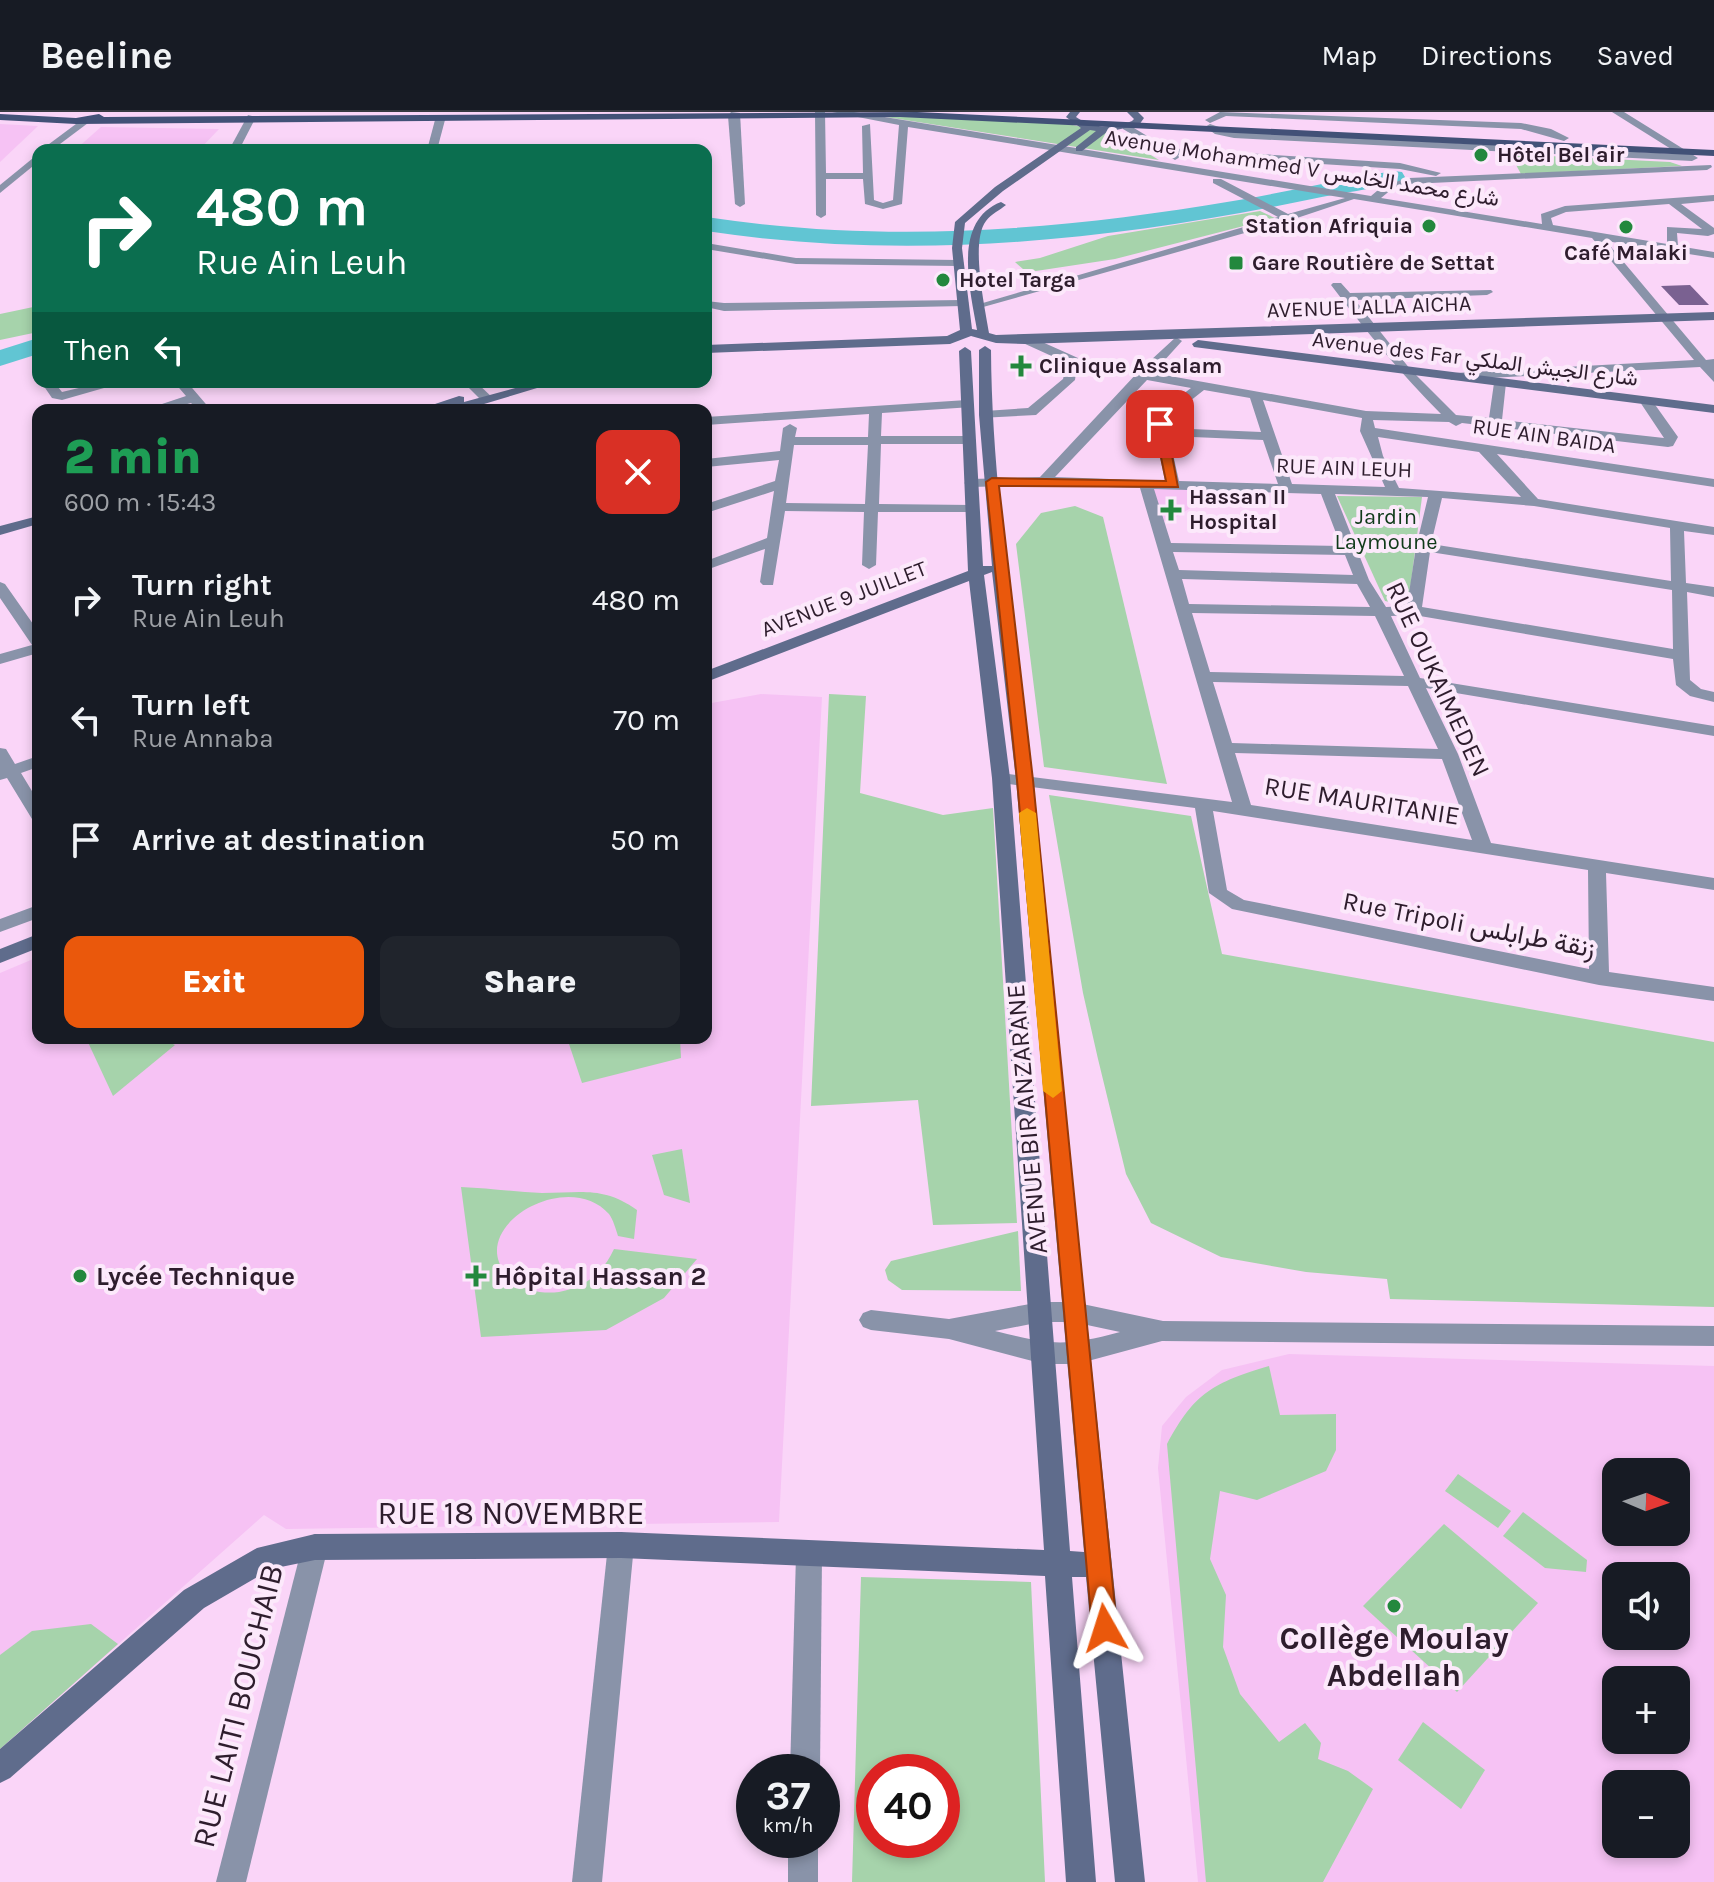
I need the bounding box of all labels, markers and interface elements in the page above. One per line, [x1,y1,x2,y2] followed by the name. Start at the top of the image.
[40,33,173,78] text: Beeline
[1322,39,1377,72] text: Map
[1421,39,1553,72] text: Directions
[1597,39,1674,72] text: Saved
[1103,124,1501,213] street label: Avenue Mohammed V شارع محمد الخامس
[1497,142,1625,168] place label: Hôtel Bel air
[1472,146,1490,164] marker: Hôtel Bel air
[196,174,368,239] text: 480 m
[64,176,168,280] icon: right
[1245,213,1413,239] place label: Station Afriquia
[1420,217,1438,235] marker: Station Afriquia
[1617,218,1635,236] marker: Café Malaki
[1564,240,1688,266] place label: Café Malaki
[196,241,407,283] text: Rue Ain Leuh
[1252,250,1495,276] place label: Gare Routière de Settat
[1227,254,1245,272] marker: Gare Routière de Settat
[959,267,1076,293] place label: Hotel Targa
[934,271,952,289] marker: Hotel Targa
[1266,290,1472,324] street label: AVENUE LALLA AICHA
[1310,326,1639,397] street label: Avenue des Far شارع الجيش الملكي
[147,328,191,372] icon: left
[64,332,131,368] text: Then
[1039,353,1223,379] place label: Clinique Assalam
[1010,355,1032,377] marker: Clinique Assalam
[1126,390,1194,458] pin
[1138,402,1182,446] icon: arrive
[1471,413,1618,459] street label: RUE AIN BAIDA
[64,429,202,485] text: 2 min
[596,430,680,514] button: close
[1275,453,1413,483] street label: RUE AIN LEUH
[1189,484,1286,535] place label: Hassan II Hospital
[64,487,216,518] text: 600 m · 15:43
[1160,499,1182,521] marker: Hassan II Hospital
[1334,504,1438,555] park label: Jardin Laymoune
[758,555,930,643] street label: AVENUE 9 JUILLET
[132,567,272,603] text: Turn right
[1379,577,1497,781] street label: RUE OUKAIMEDEN
[64,578,108,622] icon: right
[592,582,680,618] text: 480 m
[132,603,285,634] text: Rue Ain Leuh
[132,687,250,723] text: Turn left
[64,698,108,742] icon: left
[613,702,680,738] text: 70 m
[132,723,274,754] text: Rue Annaba
[1262,770,1462,832] street label: RUE MAURITANIE
[64,818,108,862] icon: arrive
[132,822,426,858] text: Arrive at destination
[610,822,680,858] text: 50 m
[1340,885,1598,965] street label: Rue Tripoli زنقة طرابلس
[64,936,364,1028] button: Exit
[380,936,680,1028] button: Share
[1000,983,1054,1255] street label: AVENUE BIR ANZARANE
[96,1261,295,1292] place label: Lycée Technique
[494,1261,706,1292] place label: Hôpital Hassan 2
[465,1265,487,1287] marker: Hôpital Hassan 2
[71,1267,89,1285] marker: Lycée Technique
[1602,1458,1690,1546] north arrow
[1602,1458,1690,1858] map controls
[378,1495,644,1532] street label: RUE 18 NOVEMBRE
[185,1561,291,1851] street label: RUE LAITI BOUCHAIB
[1602,1562,1690,1650] button: sound
[1063,1586,1147,1670] position arrow
[1385,1597,1403,1615] marker: Collège Moulay Abdellah
[1279,1620,1509,1694] place label: Collège Moulay Abdellah
[1602,1666,1690,1754] button: +
[856,1754,960,1858] speed limit sign: 40
[1602,1770,1690,1858] button: −
[766,1772,810,1819] text: 37
[763,1814,813,1837] text: km/h

